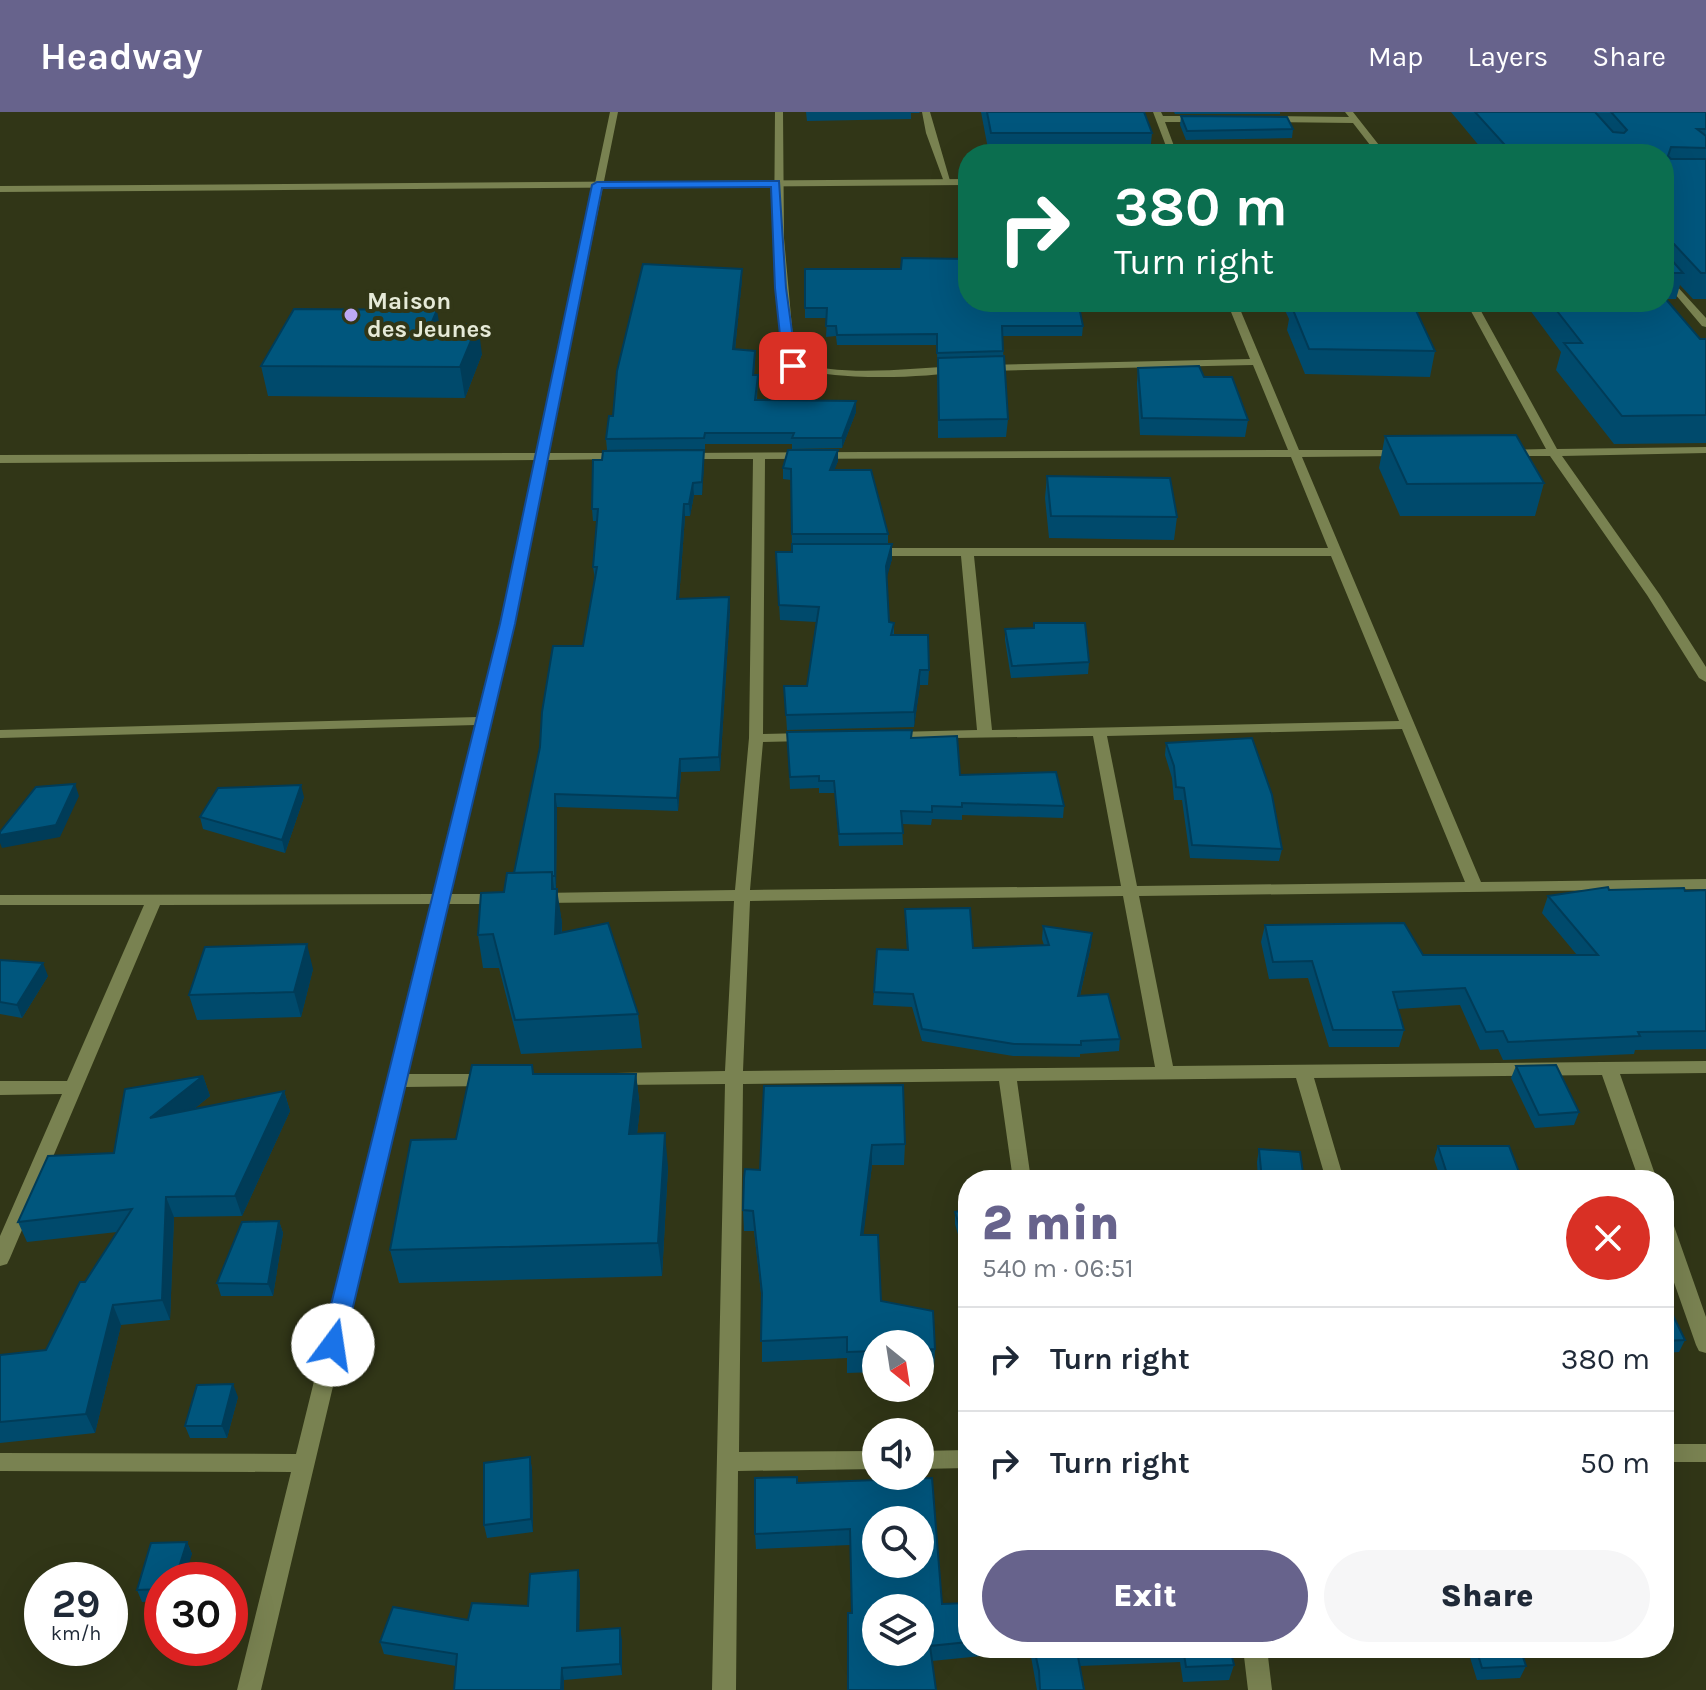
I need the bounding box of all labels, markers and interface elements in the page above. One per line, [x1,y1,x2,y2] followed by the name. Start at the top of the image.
[40,34,203,79] text: Headway
[1368,40,1423,73] text: Map
[1467,40,1548,73] text: Layers
[1592,40,1666,73] text: Share
[1114,174,1288,239] text: 380 m
[982,176,1086,280] icon: right
[1114,241,1274,283] text: Turn right
[367,287,492,343] place label: Maison des Jeunes
[342,306,360,324] marker: Maison des Jeunes
[759,332,827,400] pin
[771,344,815,388] icon: arrive
[982,1195,1120,1251] text: 2 min
[1566,1196,1650,1280] button: close
[982,1253,1134,1284] text: 540 m · 06:51
[291,1303,375,1387] position arrow
[862,1330,934,1402] north arrow
[862,1330,934,1666] map controls
[982,1337,1026,1381] icon: right
[1050,1341,1190,1377] text: Turn right
[1561,1341,1650,1377] text: 380 m
[862,1418,934,1490] button: sound
[982,1441,1026,1485] icon: right
[1050,1445,1190,1481] text: Turn right
[1580,1445,1650,1481] text: 50 m
[862,1506,934,1578] button: search
[982,1550,1308,1642] button: Exit
[1324,1550,1650,1642] button: Share
[144,1562,248,1666] speed limit sign: 30
[52,1580,100,1627] text: 29
[862,1594,934,1666] button: layers
[51,1622,101,1645] text: km/h

